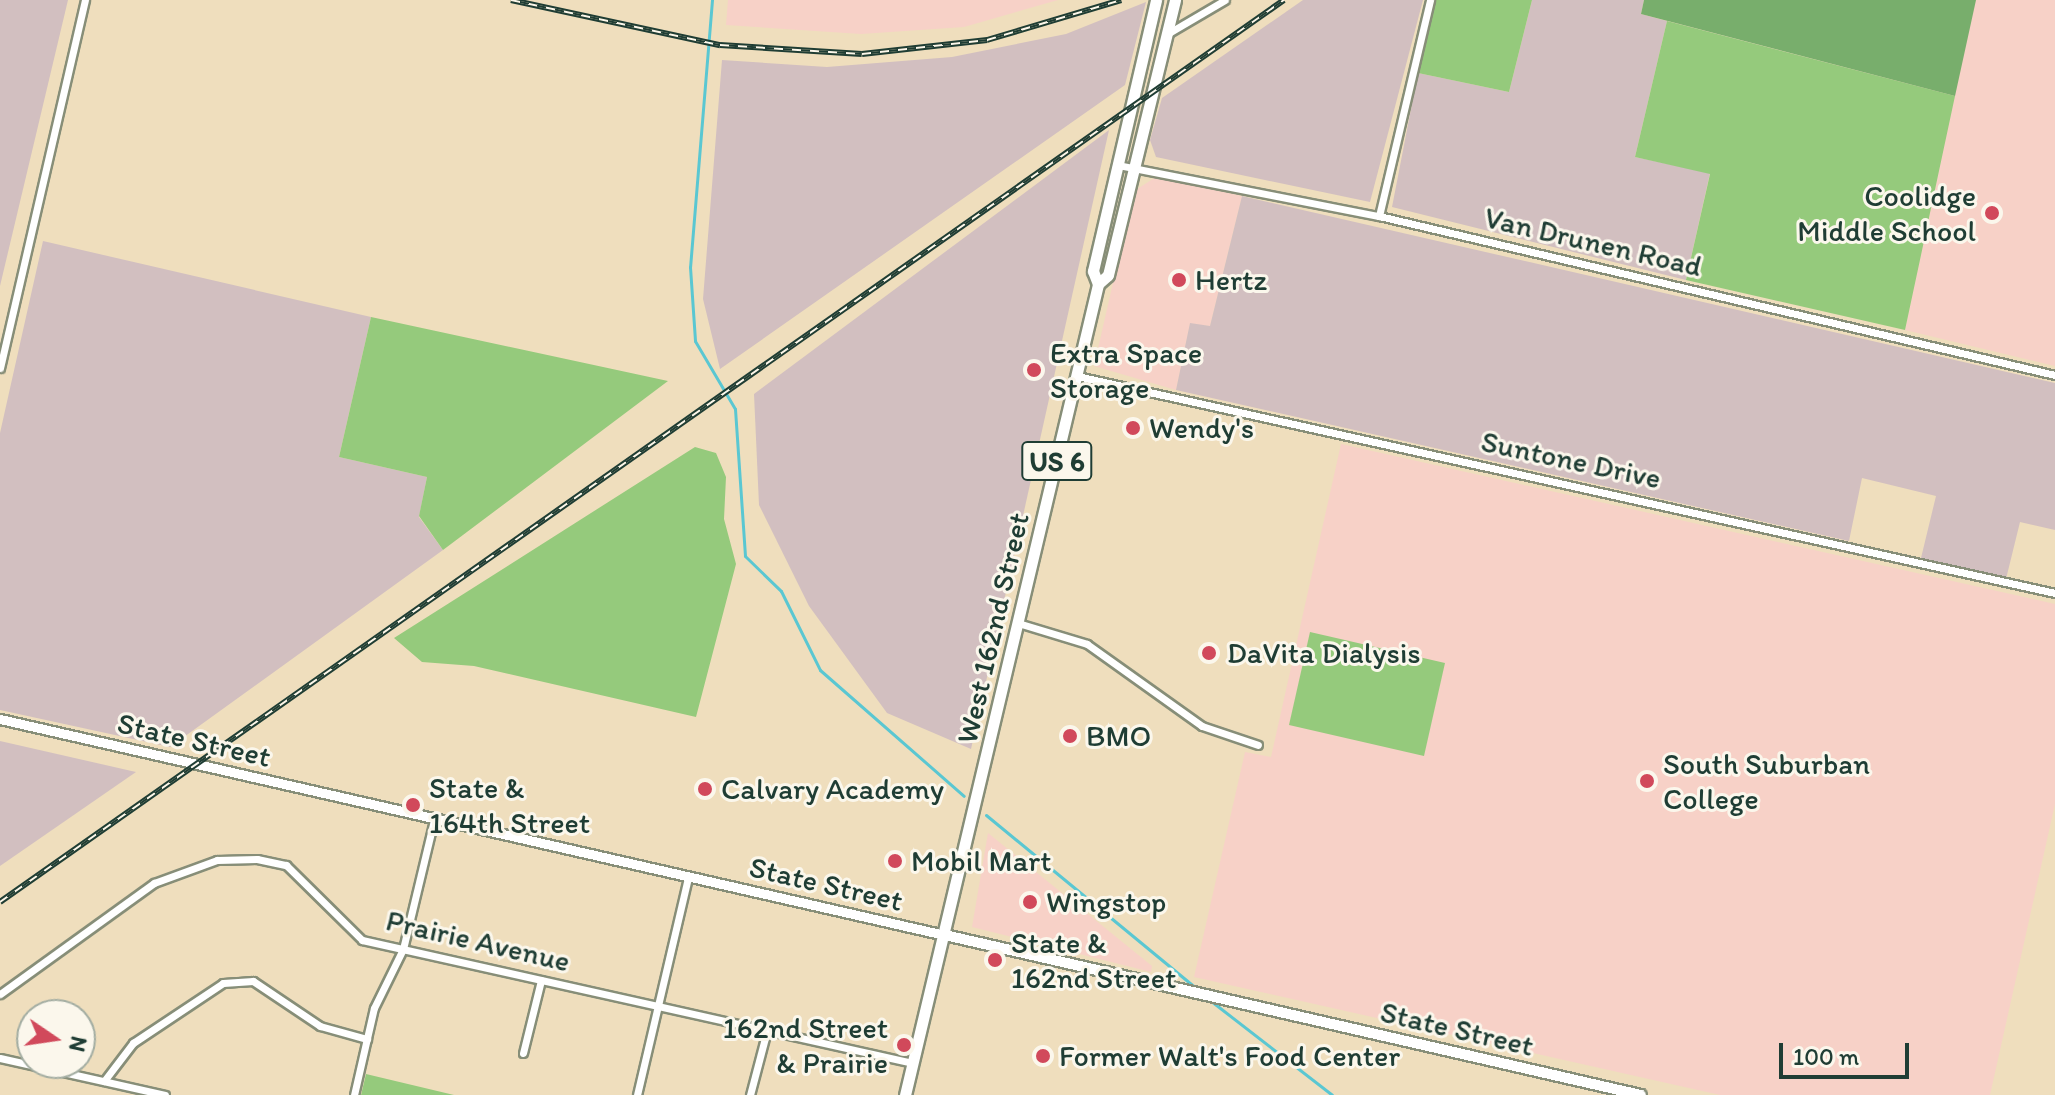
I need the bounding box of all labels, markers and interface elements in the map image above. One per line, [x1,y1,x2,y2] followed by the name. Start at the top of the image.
[1797,178,1976,248] place label: Coolidge Middle School
[1480,199,1706,285] street label: Van Drunen Road
[1983,204,2001,222] marker: Coolidge Middle School
[1195,262,1267,298] place label: Hertz
[1170,271,1188,289] marker: Hertz
[1050,335,1203,406] place label: Extra Space Storage
[1025,361,1043,379] marker: Extra Space Storage
[1149,410,1254,446] place label: Wendy's
[1124,419,1142,437] marker: Wendy's
[1478,423,1664,497] street label: Suntone Drive
[1021,437,1093,485] road number: US 6
[949,510,1037,746] street label: West 162nd Street
[1227,635,1421,671] place label: DaVita Dialysis
[1198,642,1220,664] marker: DaVita Dialysis
[114,705,274,775] street label: State Street
[1086,718,1151,754] place label: BMO
[1061,727,1079,745] marker: BMO
[1663,746,1870,816] place label: South Suburban College
[429,770,589,840] place label: State & 164th Street
[721,771,944,807] place label: Calvary Academy
[1638,772,1656,790] marker: South Suburban College
[696,780,714,798] marker: Calvary Academy
[404,796,422,814] marker: State & 164th Street
[911,843,1051,879] place label: Mobil Mart
[746,849,906,919] street label: State Street
[886,852,904,870] marker: Mobil Mart
[1046,884,1166,920] place label: Wingstop
[1021,893,1039,911] marker: Wingstop
[383,903,573,979] street label: Prairie Avenue
[1011,925,1176,996] place label: State & 162nd Street
[986,951,1004,969] marker: State & 162nd Street
[1377,994,1537,1064] street label: State Street
[16,999,96,1079] north arrow
[723,1010,888,1080] place label: 162nd Street & Prairie
[1783,1027,1913,1077] scale bar
[63,1034,93,1054] text: N
[895,1036,913,1054] marker: 162nd Street & Prairie
[1059,1038,1400,1074] place label: Former Walt's Food Center
[1793,1042,1859,1071] text: 100 m
[1034,1047,1052,1065] marker: Former Walt's Food Center

